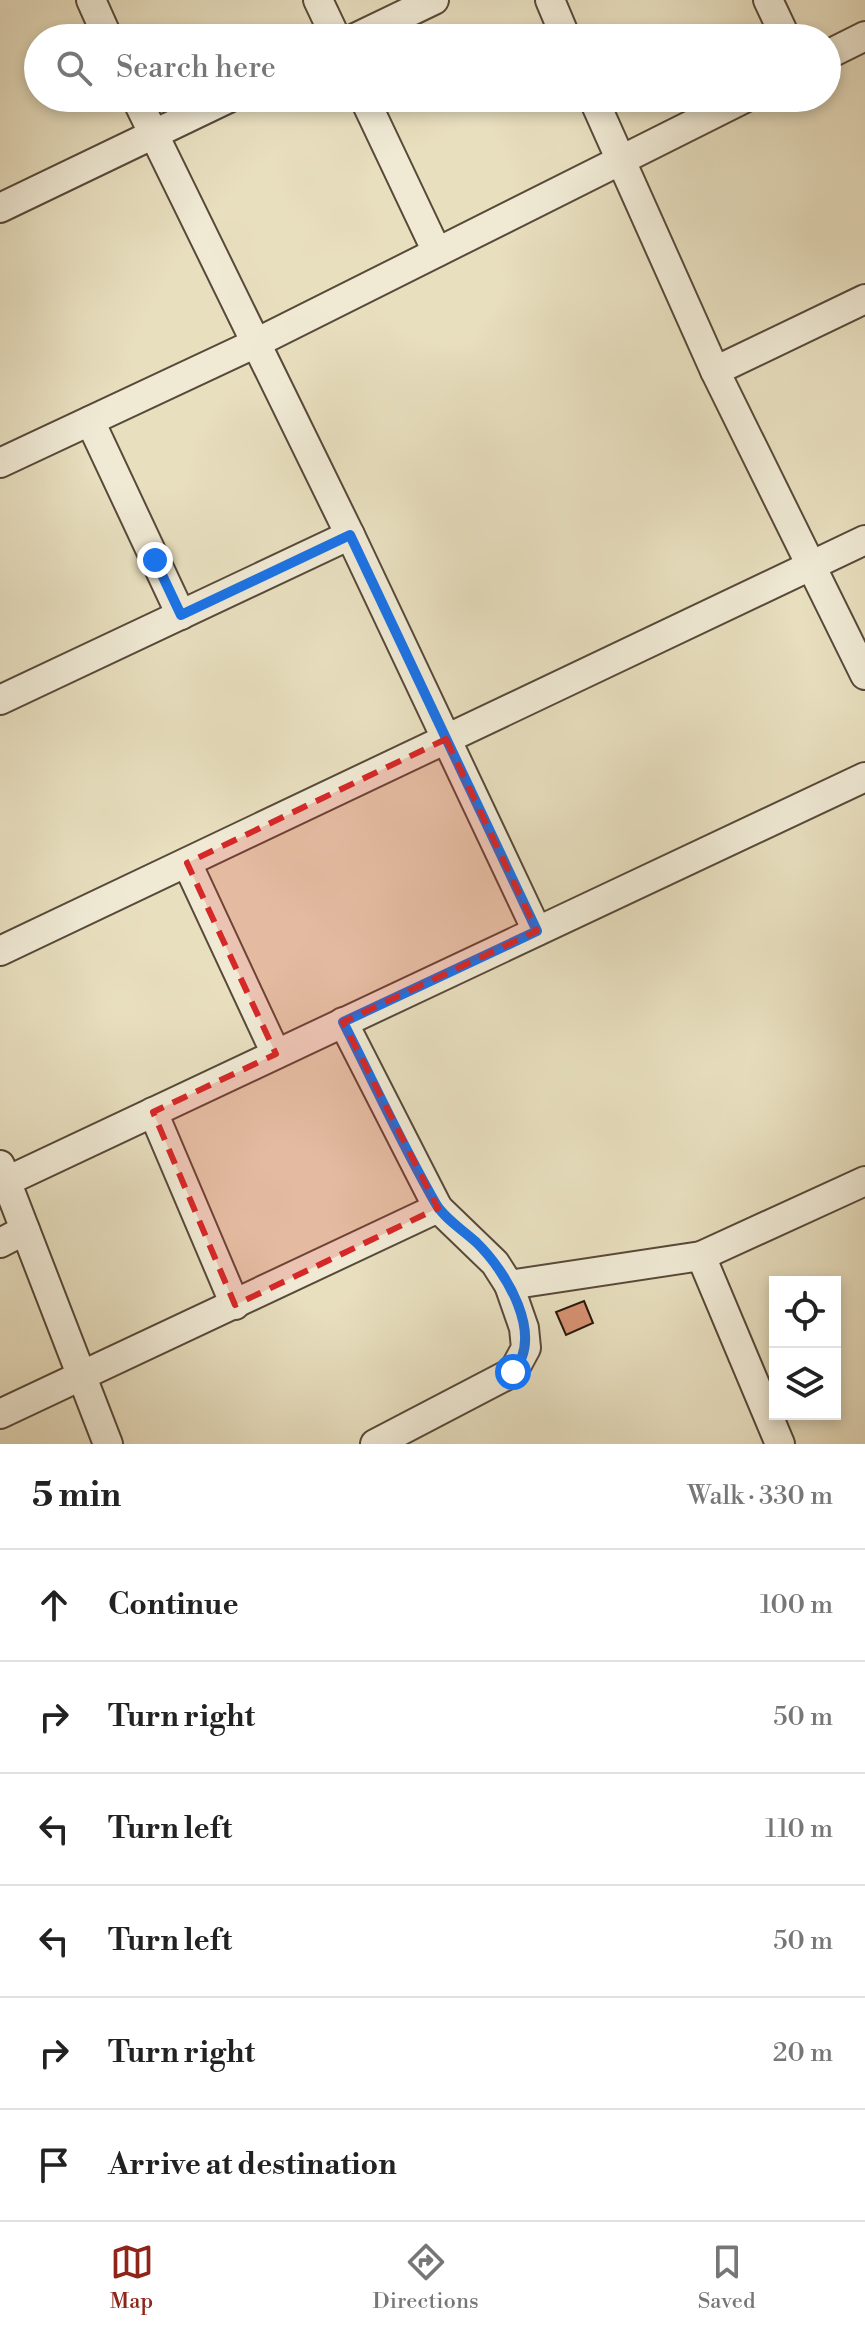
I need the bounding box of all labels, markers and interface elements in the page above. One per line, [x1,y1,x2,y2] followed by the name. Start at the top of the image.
[24,24,841,112] search box
[52,46,96,90] icon: search
[116,49,276,87] text: Search here
[137,542,173,578] route end
[769,1276,841,1420] map controls
[769,1276,841,1348] button: locate
[769,1348,841,1420] button: layers
[495,1354,531,1390] route start
[32,1475,121,1517] text: 5 min
[688,1480,833,1512] text: Walk · 330 m
[32,1583,76,1627] icon: ahead
[108,1586,239,1624] text: Continue
[760,1589,833,1621] text: 100 m
[32,1695,76,1739] icon: right
[108,1698,255,1736] text: Turn right
[773,1701,833,1733] text: 50 m
[32,1807,76,1851] icon: left
[108,1810,232,1848] text: Turn left
[765,1813,833,1845] text: 110 m
[32,1919,76,1963] icon: left
[108,1922,232,1960] text: Turn left
[773,1925,833,1957] text: 50 m
[32,2031,76,2075] icon: right
[108,2034,255,2072] text: Turn right
[773,2037,833,2069] text: 20 m
[32,2143,76,2187] icon: arrive
[108,2146,397,2184] text: Arrive at destination
[110,2240,154,2315] tab: Map
[373,2240,479,2315] tab: Directions
[698,2240,755,2315] tab: Saved

